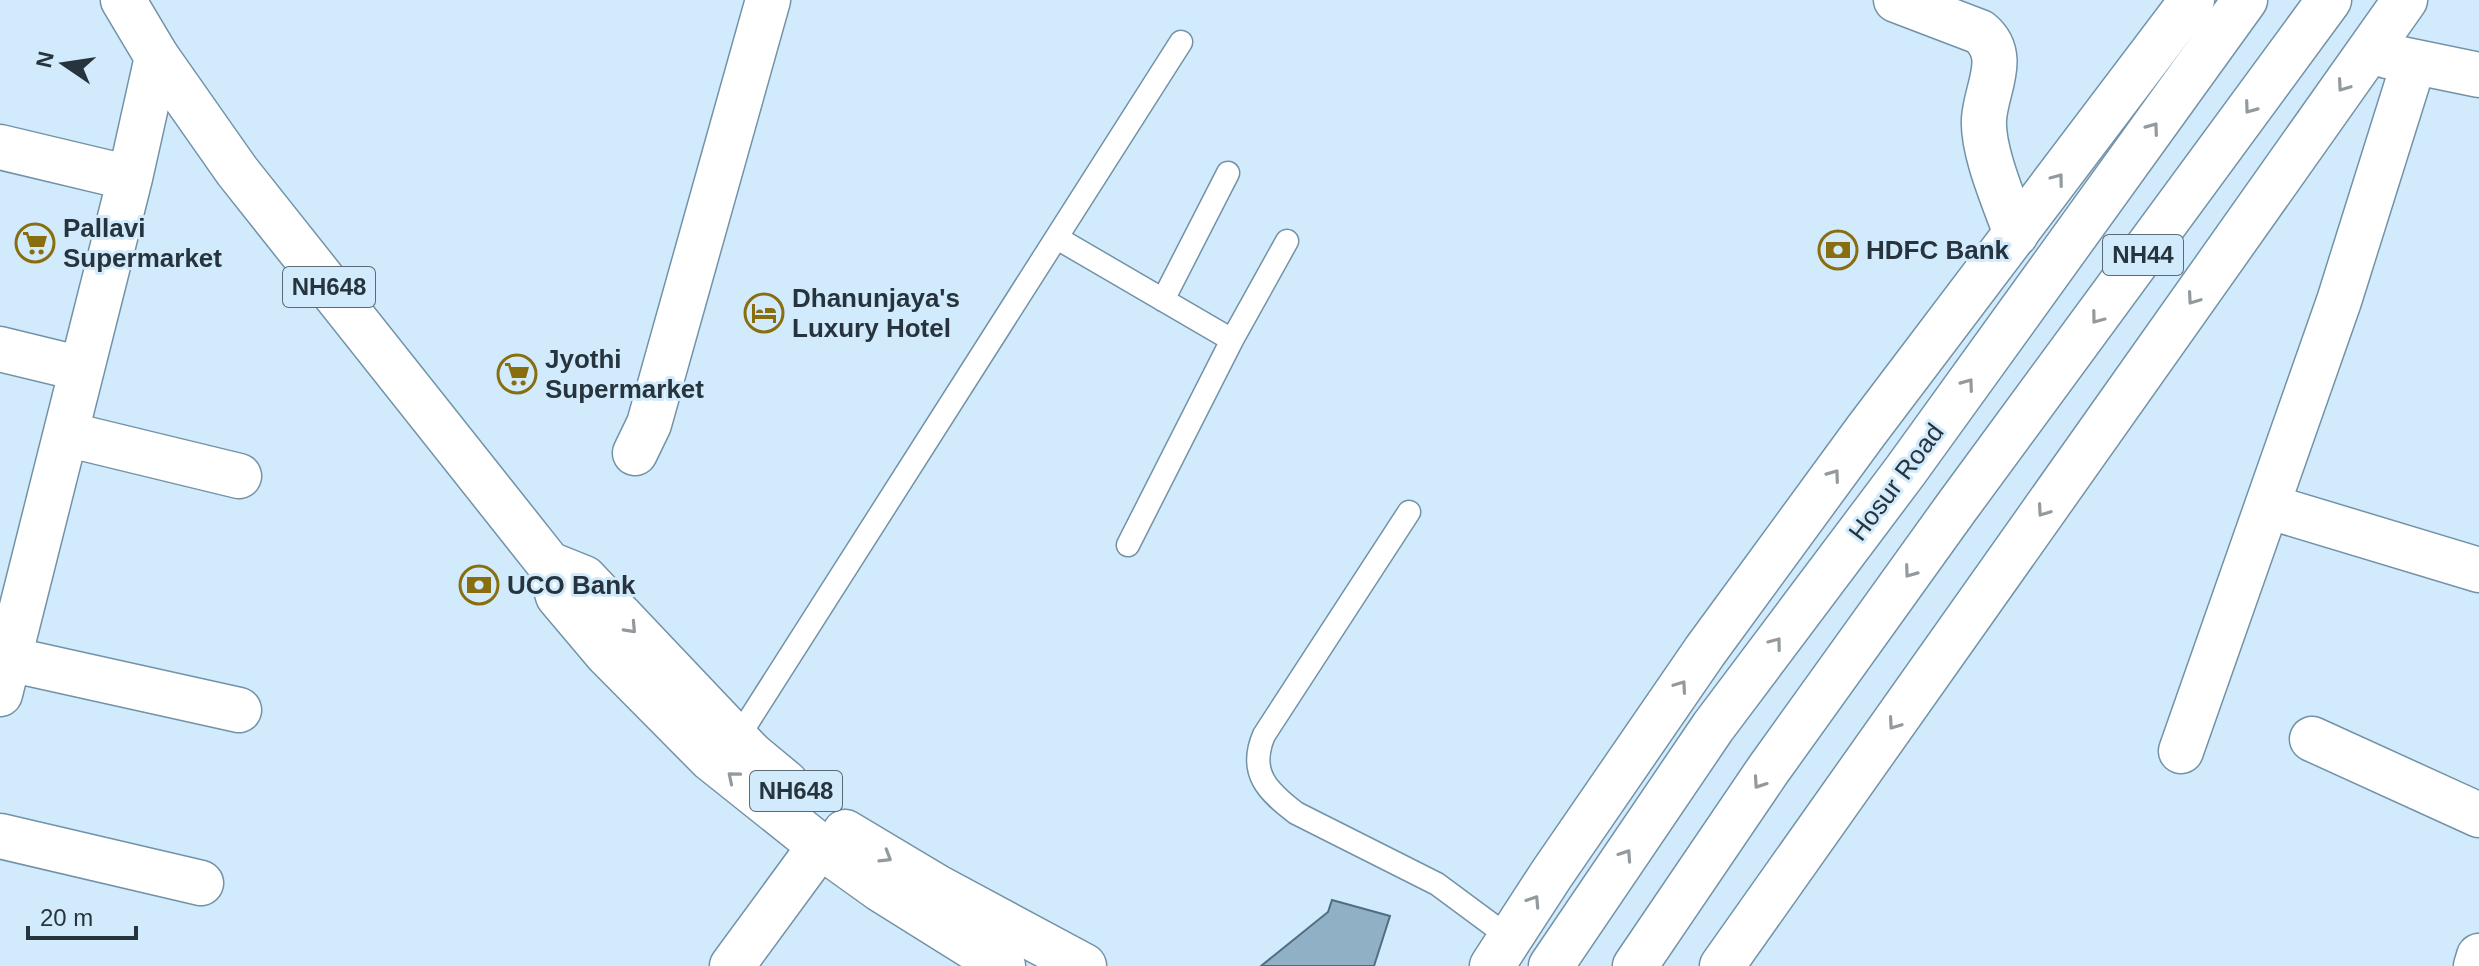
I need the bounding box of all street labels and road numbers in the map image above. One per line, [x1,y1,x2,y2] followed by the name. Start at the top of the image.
[2103,235,2183,275] road number: NH44
[283,267,375,307] road number: NH648
[1842,418,1950,546] street label: Hosur Road
[750,771,842,811] road number: NH648

